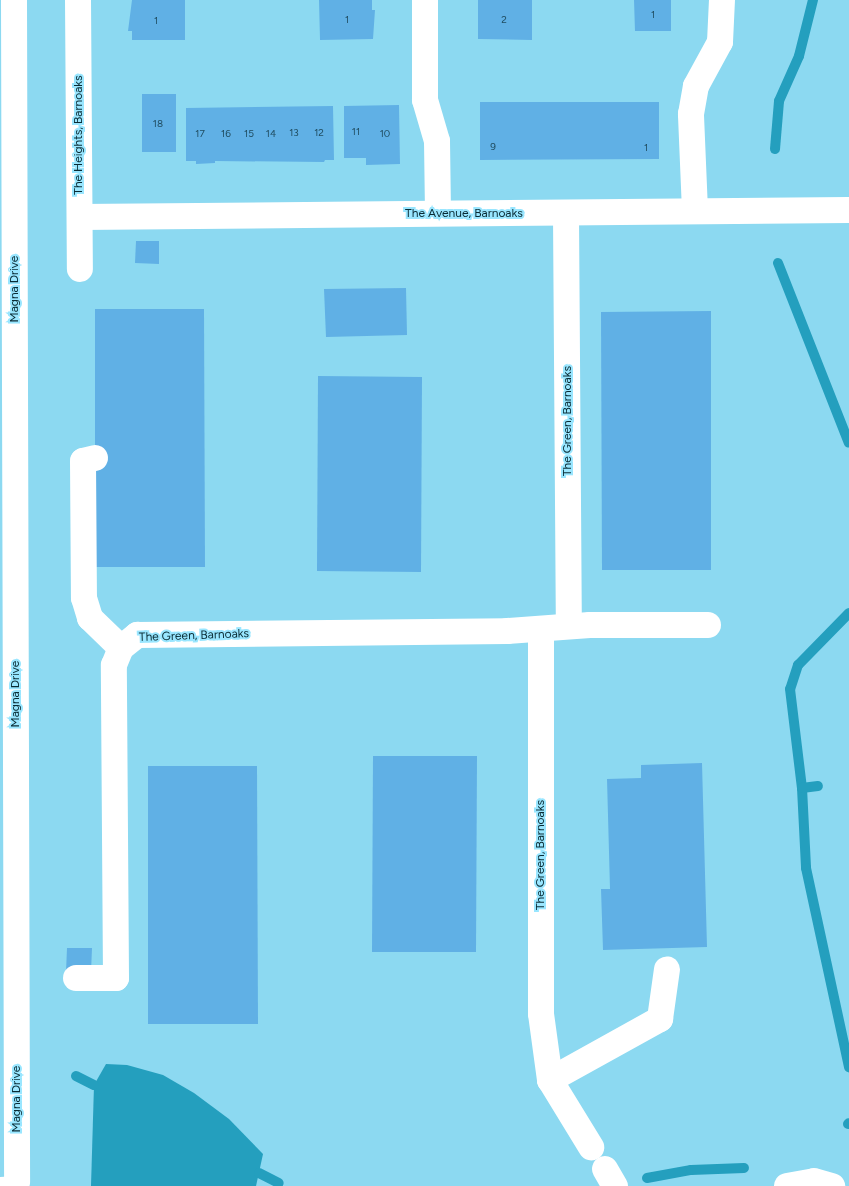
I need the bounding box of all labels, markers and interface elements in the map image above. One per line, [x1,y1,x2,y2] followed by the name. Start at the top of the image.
[651,9,655,21] house number: 1
[345,14,349,26] house number: 1
[501,14,507,26] house number: 2
[154,15,158,27] house number: 1
[72,75,86,195] street label: The Heights, Barnoaks
[153,118,163,130] house number: 18
[352,126,360,138] house number: 11
[289,127,299,139] house number: 13
[314,127,324,139] house number: 12
[195,128,205,140] house number: 17
[221,128,231,140] house number: 16
[244,128,254,140] house number: 15
[266,128,276,140] house number: 14
[380,128,390,140] house number: 10
[490,141,496,153] house number: 9
[644,142,648,154] house number: 1
[405,207,523,221] street label: The Avenue, Barnoaks
[8,256,22,322] street label: Magna Drive
[561,366,575,476] street label: The Green, Barnoaks
[139,627,249,645] street label: The Green, Barnoaks
[9,661,23,727] street label: Magna Drive
[534,800,548,910] street label: The Green, Barnoaks
[10,1066,24,1132] street label: Magna Drive

